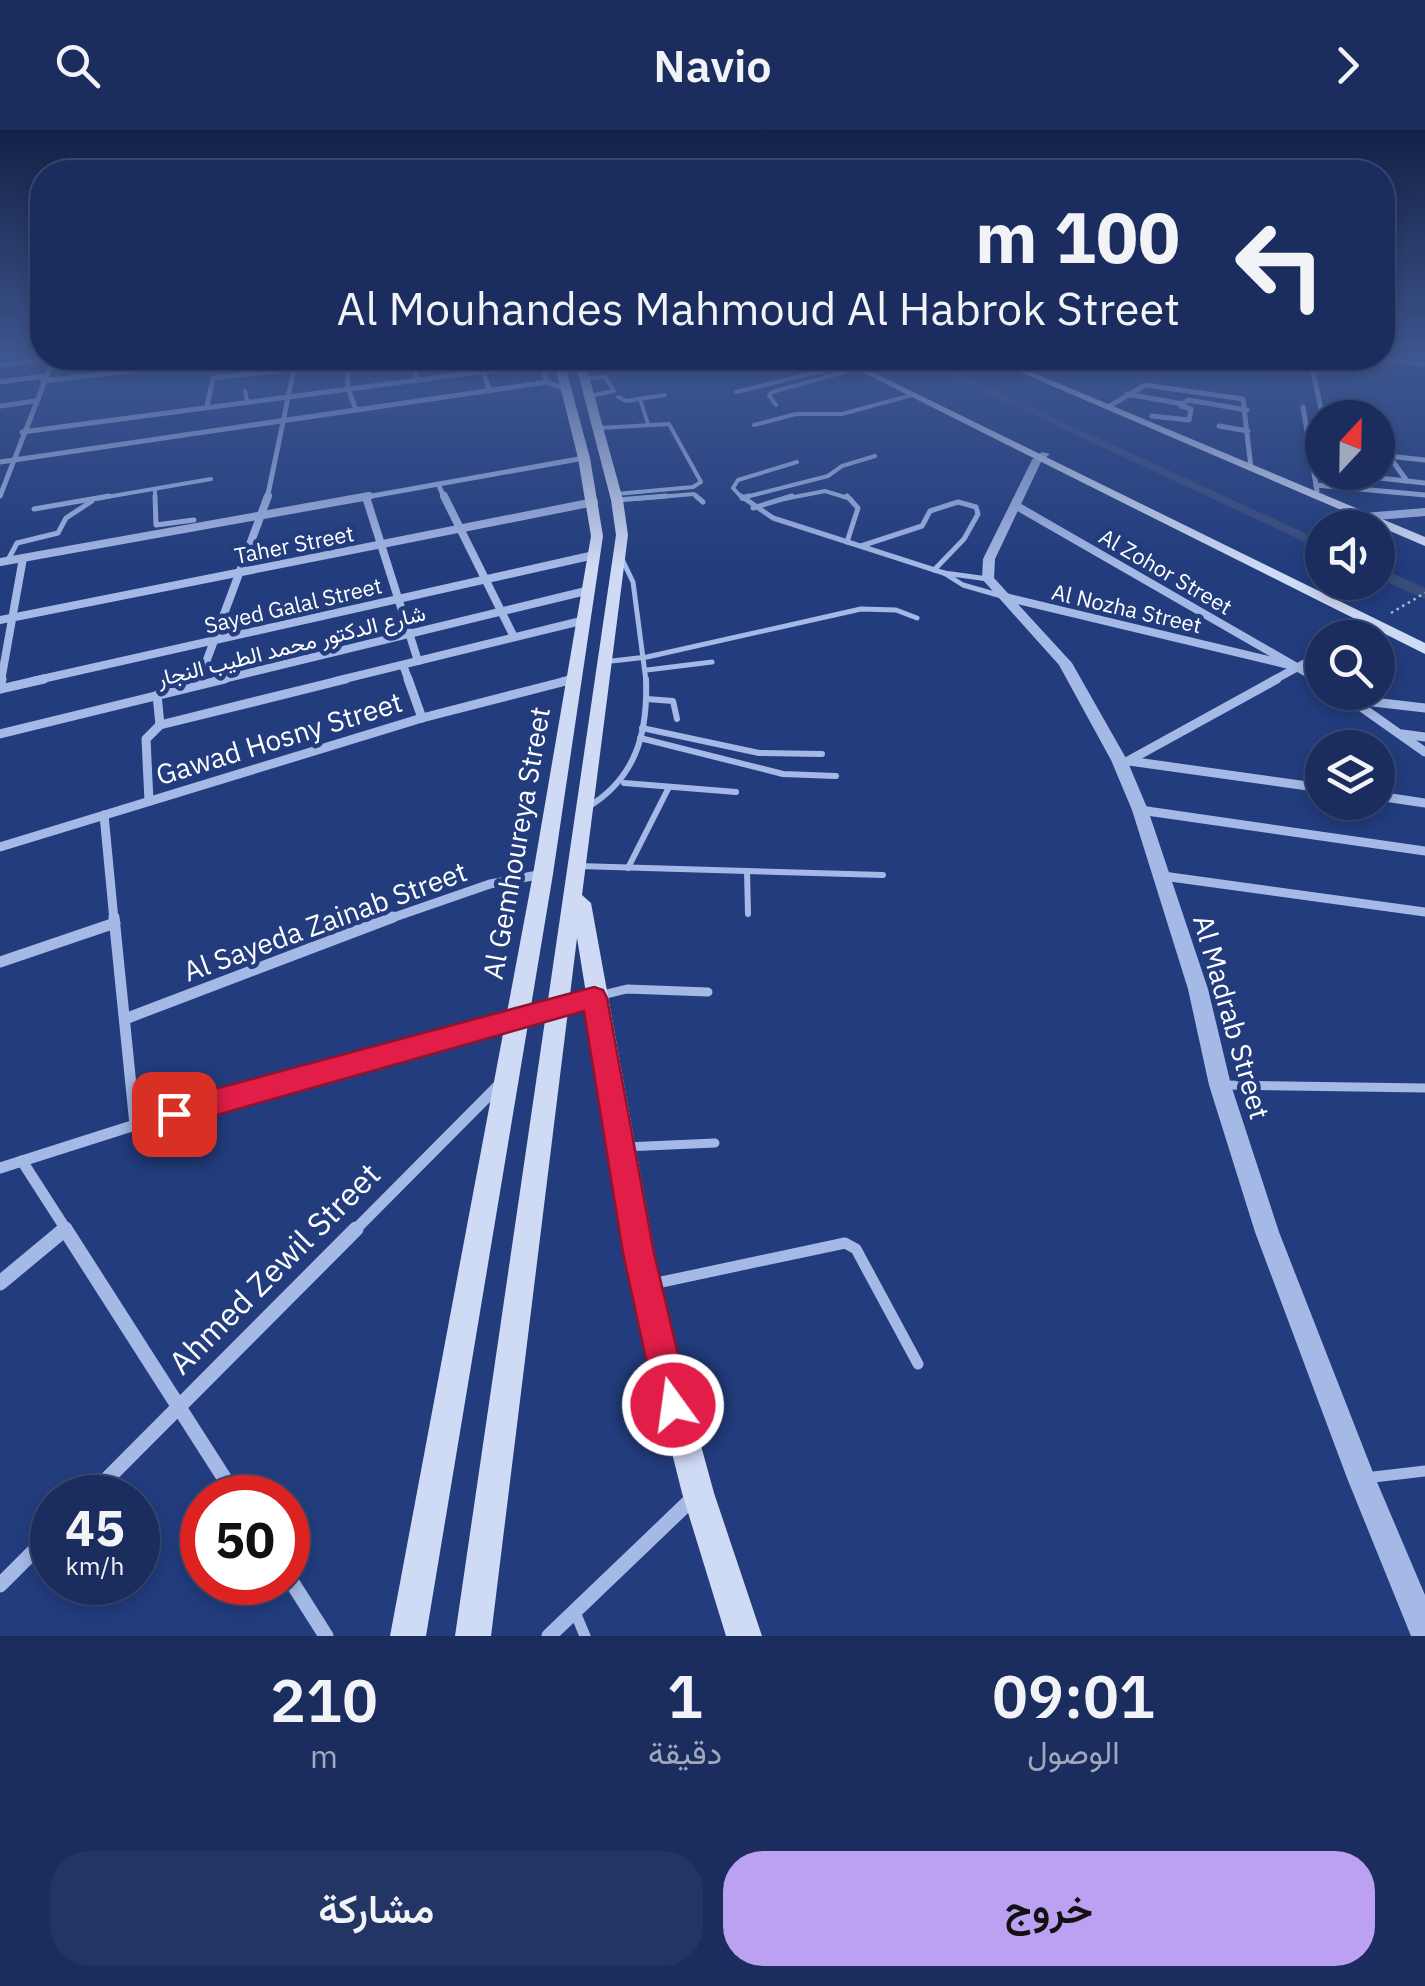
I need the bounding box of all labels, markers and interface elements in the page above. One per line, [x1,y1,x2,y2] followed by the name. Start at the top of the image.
[653,36,772,94] text: Navio
[50,38,105,93] icon: search
[1320,38,1375,93] icon: forward
[975,191,1180,282] text: 100 m
[1215,200,1345,330] icon: left
[337,279,1180,337] text: Al Mouhandes Mahmoud Al Habrok Street
[1305,400,1395,490] north arrow
[1305,400,1395,820] map controls
[1305,510,1395,600] button: sound
[232,518,356,570] street label: Taher Street
[1094,521,1238,621] street label: Al Zohor Street
[201,570,385,640] street label: Sayed Galal Street
[1049,577,1205,639] street label: Al Nozha Street
[153,598,429,694] street label: شارع الدكتور محمد الطيب النجار
[1305,620,1395,710] button: search
[151,683,407,793] street label: Gawad Hosny Street
[474,704,558,982] street label: Al Gemhoureya Street
[1305,730,1395,820] button: layers
[178,852,472,990] street label: Al Sayeda Zainab Street
[1185,911,1279,1123] street label: Al Madrab Street
[132,1072,217,1157] pin
[147,1087,202,1142] icon: arrive
[159,1153,389,1383] street label: Ahmed Zewil Street
[621,1353,725,1457] position arrow
[180,1475,310,1605] speed limit sign: 50
[65,1495,125,1560] text: 45
[66,1549,124,1582] text: km/h
[667,1656,703,1735] text: 1
[992,1656,1155,1735] text: 09:01
[270,1660,378,1739] text: 210
[648,1731,722,1773] text: دقيقة
[1027,1731,1120,1773] text: الوصول
[310,1735,338,1777] text: m
[50,1851,703,1966] button: مشاركة
[723,1851,1375,1966] button: خروج

